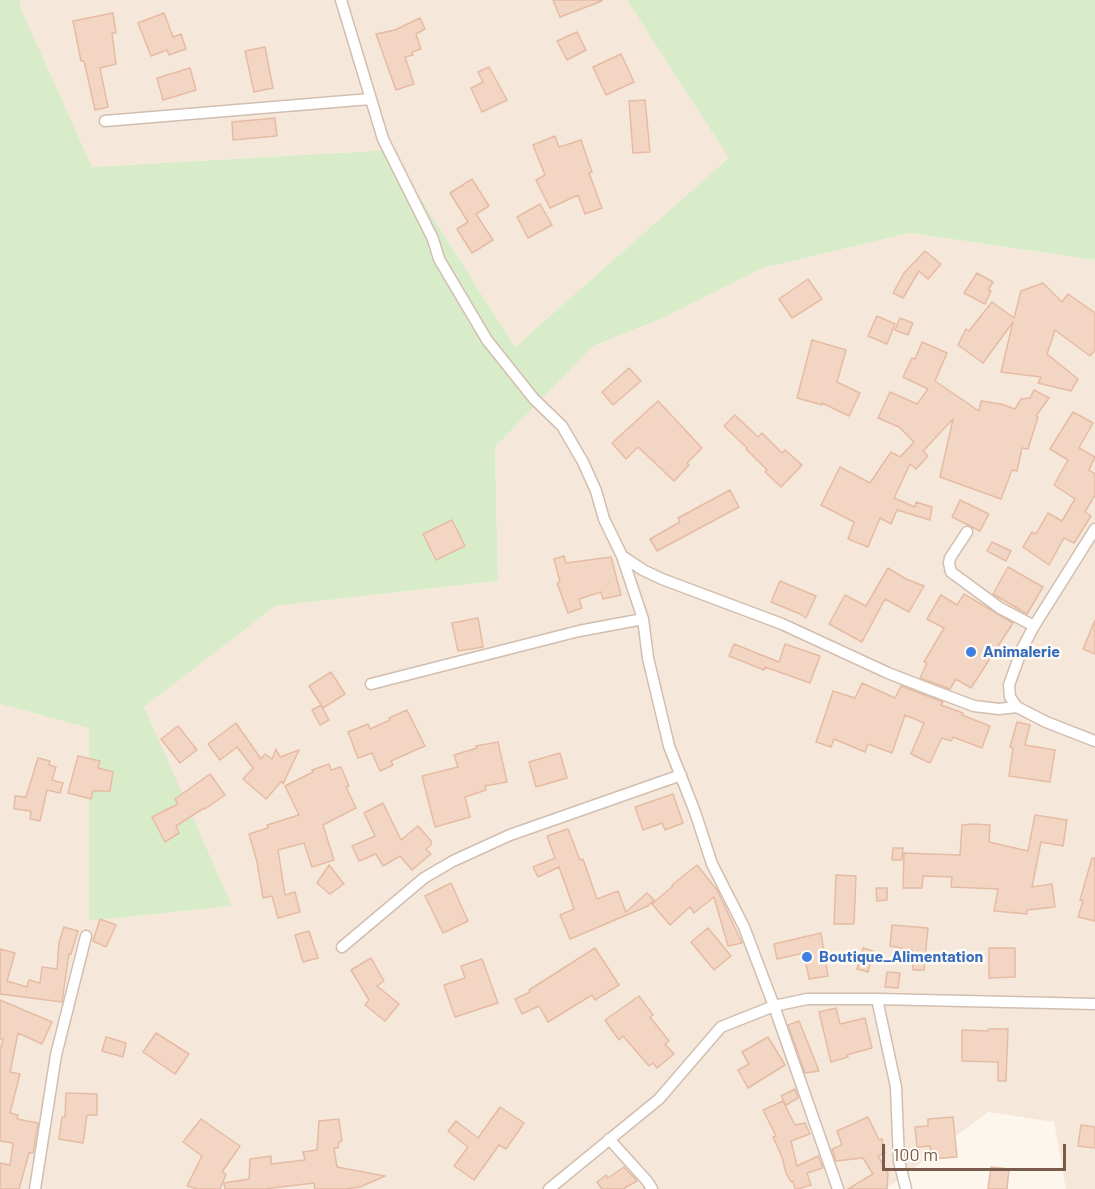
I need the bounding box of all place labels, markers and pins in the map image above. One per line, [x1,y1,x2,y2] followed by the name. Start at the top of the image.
[983,642,1060,662] place label: Animalerie
[964,645,978,659] marker: Animalerie
[819,947,983,967] place label: Boutique_Alimentation
[800,950,814,964] marker: Boutique_Alimentation

